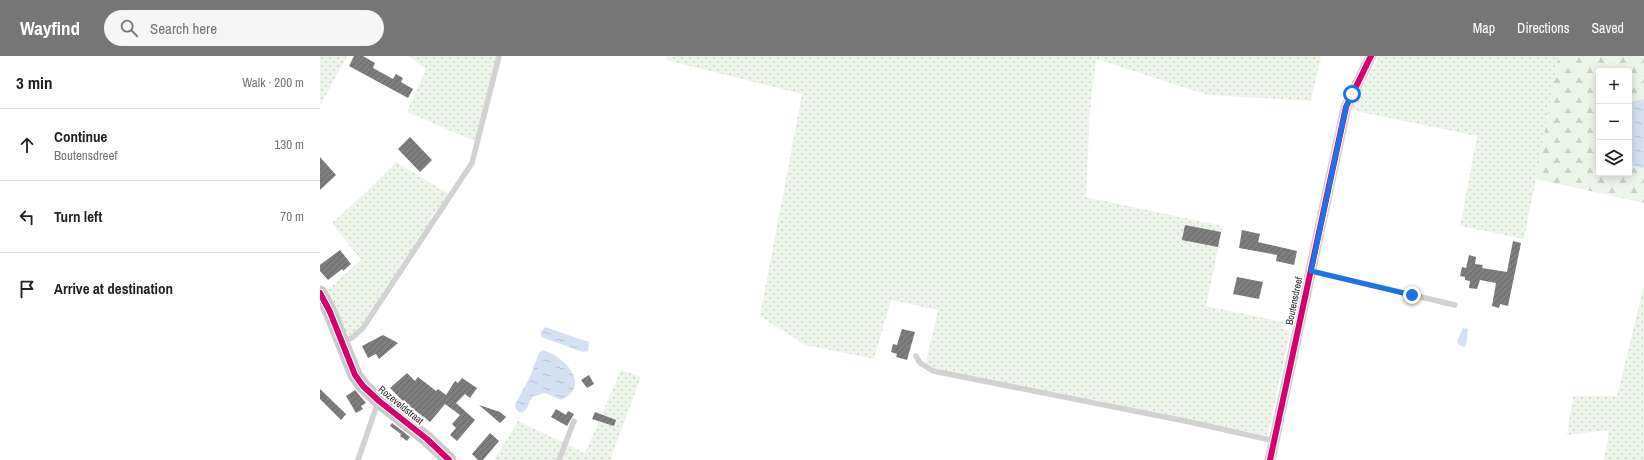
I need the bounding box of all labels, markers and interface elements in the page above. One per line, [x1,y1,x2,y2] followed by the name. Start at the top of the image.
[104,10,384,46] search box
[20,15,80,41] text: Wayfind
[118,17,140,39] icon: search
[150,18,217,39] text: Search here
[1473,19,1495,37] text: Map
[1517,19,1569,37] text: Directions
[1591,19,1624,37] text: Saved
[1596,68,1632,176] map controls
[1596,68,1632,104] button: +
[16,71,52,94] text: 3 min
[242,74,304,91] text: Walk · 200 m
[1343,85,1361,103] route start
[1596,104,1632,140] button: −
[54,126,107,147] text: Continue
[16,134,38,156] icon: ahead
[274,136,304,153] text: 130 m
[1596,140,1632,176] button: layers
[54,147,117,164] text: Boutensdreef
[16,206,38,228] icon: left
[54,206,102,227] text: Turn left
[280,208,304,225] text: 70 m
[1283,275,1306,326] street label: Boutensdreef
[16,278,38,300] icon: arrive
[54,278,173,299] text: Arrive at destination
[1403,286,1421,304] route end
[376,383,427,428] street label: Rozeveldstraat

